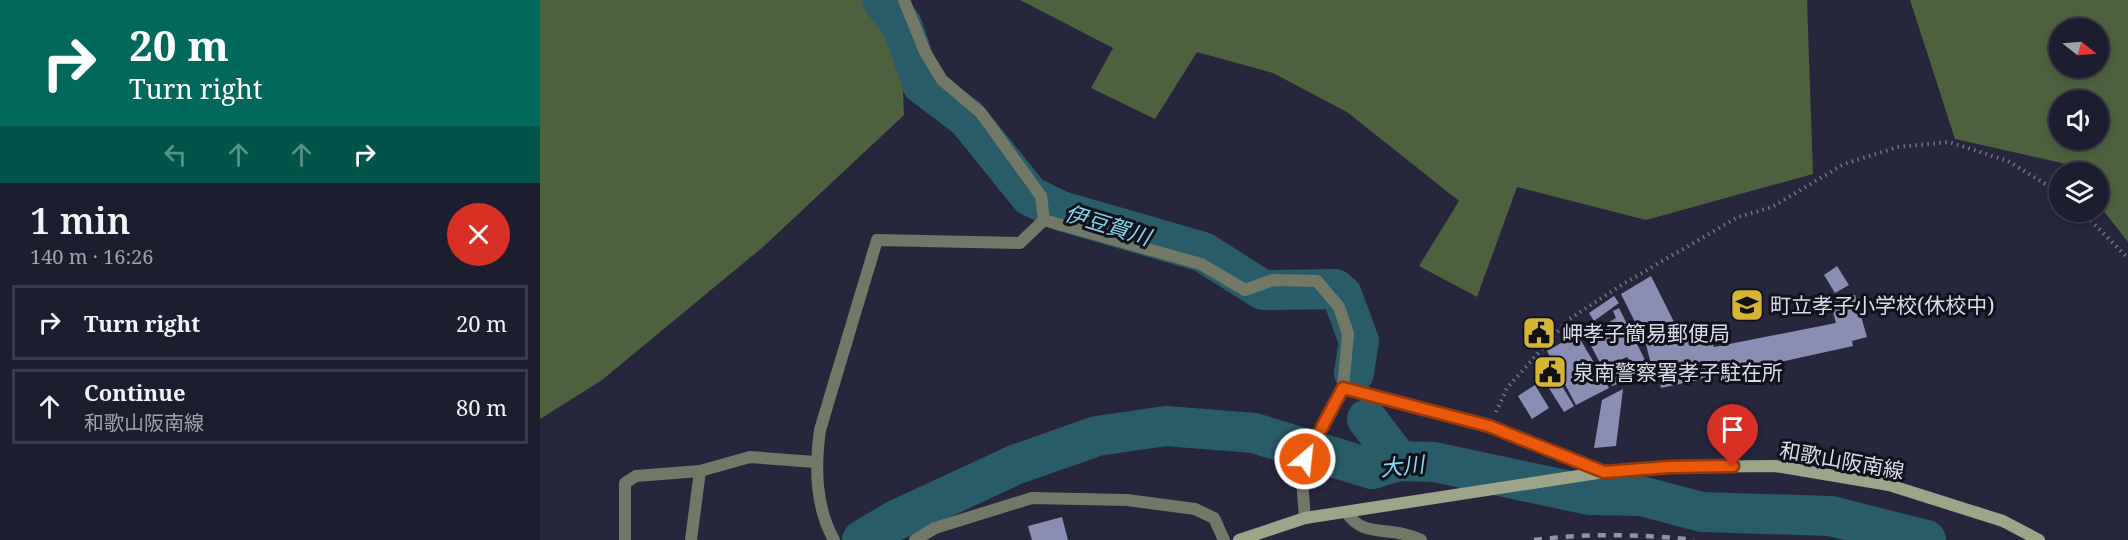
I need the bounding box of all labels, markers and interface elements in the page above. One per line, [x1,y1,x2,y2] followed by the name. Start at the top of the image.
[129,16,229,73] text: 20 m
[2049,18,2109,78] north arrow
[2049,18,2109,222] map controls
[30,24,108,102] icon: right
[129,70,262,107] text: Turn right
[2049,90,2109,150] button: sound
[159,138,192,171] icon: left
[222,138,255,171] icon: ahead
[285,138,318,171] icon: ahead
[348,138,381,171] icon: right
[2049,162,2109,222] button: layers
[30,196,131,245] text: 1 min
[1062,197,1156,252] water label: 伊豆賀川
[447,203,510,266] button: close
[30,243,153,270] text: 140 m · 16:26
[1729,287,1765,323] school or university icon: 町立孝子小学校(休校中)
[1770,291,1995,319] place label: 町立孝子小学校(休校中)
[33,306,66,339] icon: right
[84,308,200,338] text: Turn right
[456,308,507,338] text: 20 m
[1521,315,1557,351] public building icon: 岬孝子簡易郵便局
[1562,319,1730,347] place label: 岬孝子簡易郵便局
[1532,354,1568,390] public building icon: 泉南警察署孝子駐在所
[1573,358,1783,386] place label: 泉南警察署孝子駐在所
[84,377,186,407] text: Continue
[33,390,66,423] icon: ahead
[456,392,507,422] text: 80 m
[1707,404,1758,466] pin
[84,409,204,436] text: 和歌山阪南線
[1716,413,1749,446] icon: arrive
[1273,427,1337,491] position arrow
[1778,435,1906,485] street label: 和歌山阪南線
[1379,448,1427,482] water label: 大川

